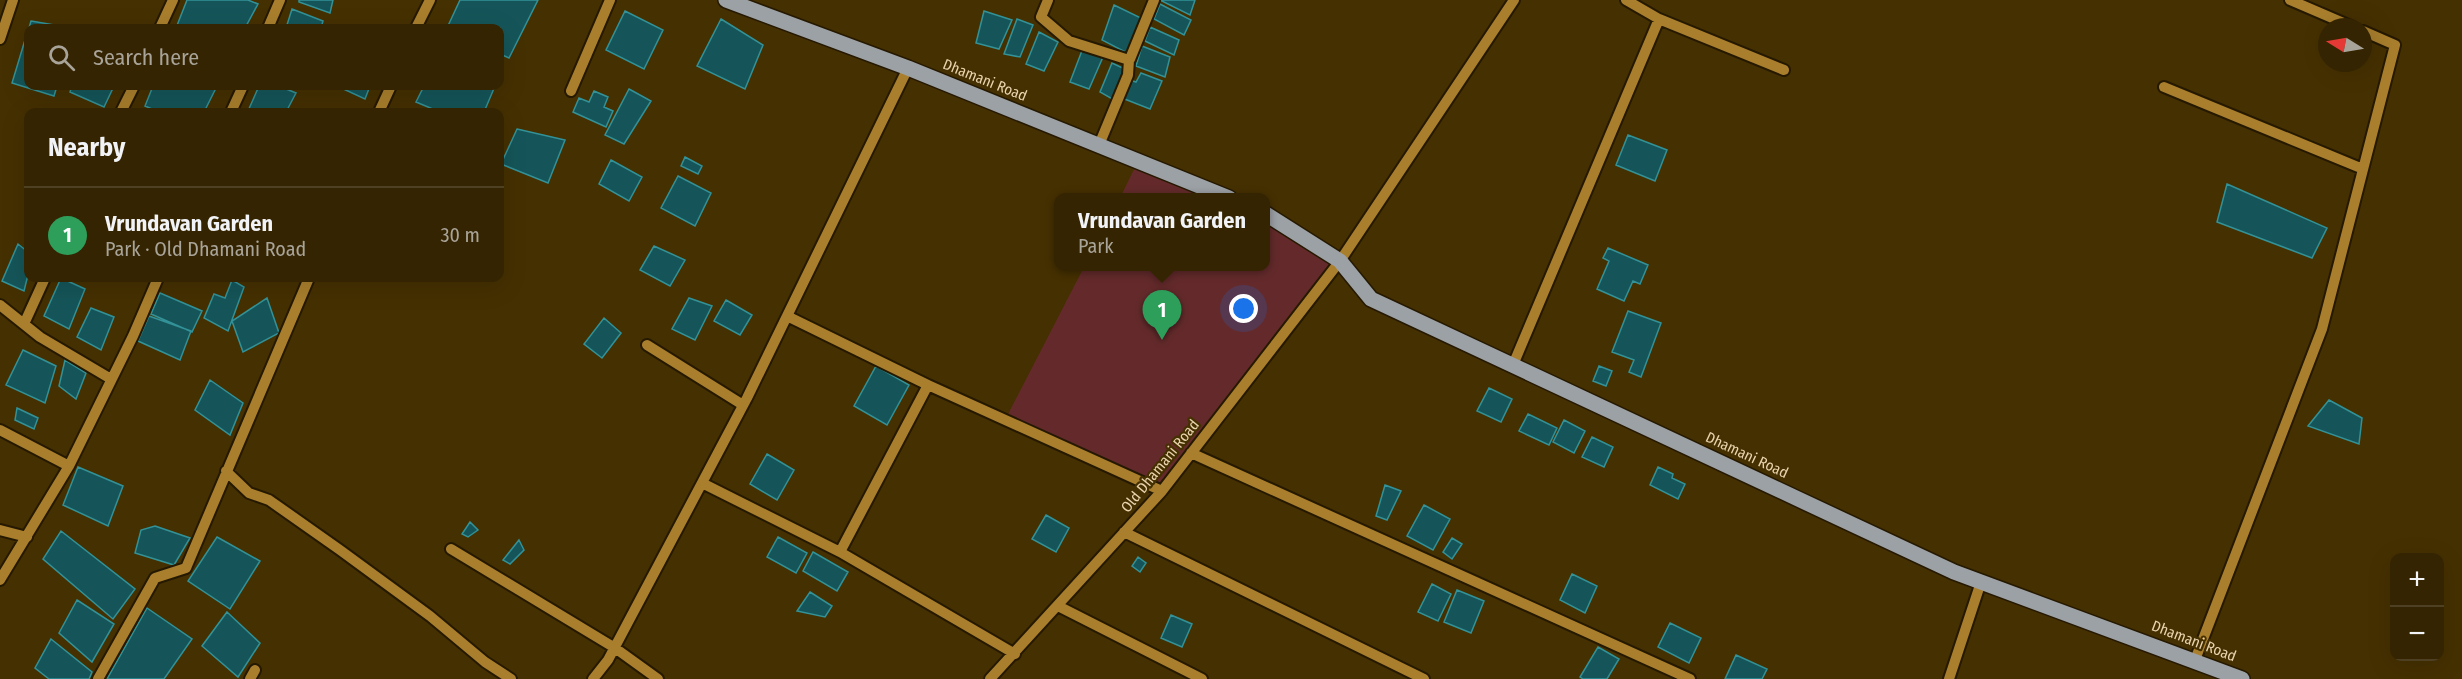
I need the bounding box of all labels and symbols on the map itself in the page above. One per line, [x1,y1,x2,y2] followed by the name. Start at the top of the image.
[2318,18,2372,72] north arrow
[940,55,1030,105] street label: Dhamani Road
[1142,290,1182,340] pin: 1
[1229,294,1258,323] your location
[1117,416,1203,516] street label: Old Dhamani Road
[1703,428,1791,482] street label: Dhamani Road
[2149,617,2239,665] street label: Dhamani Road

